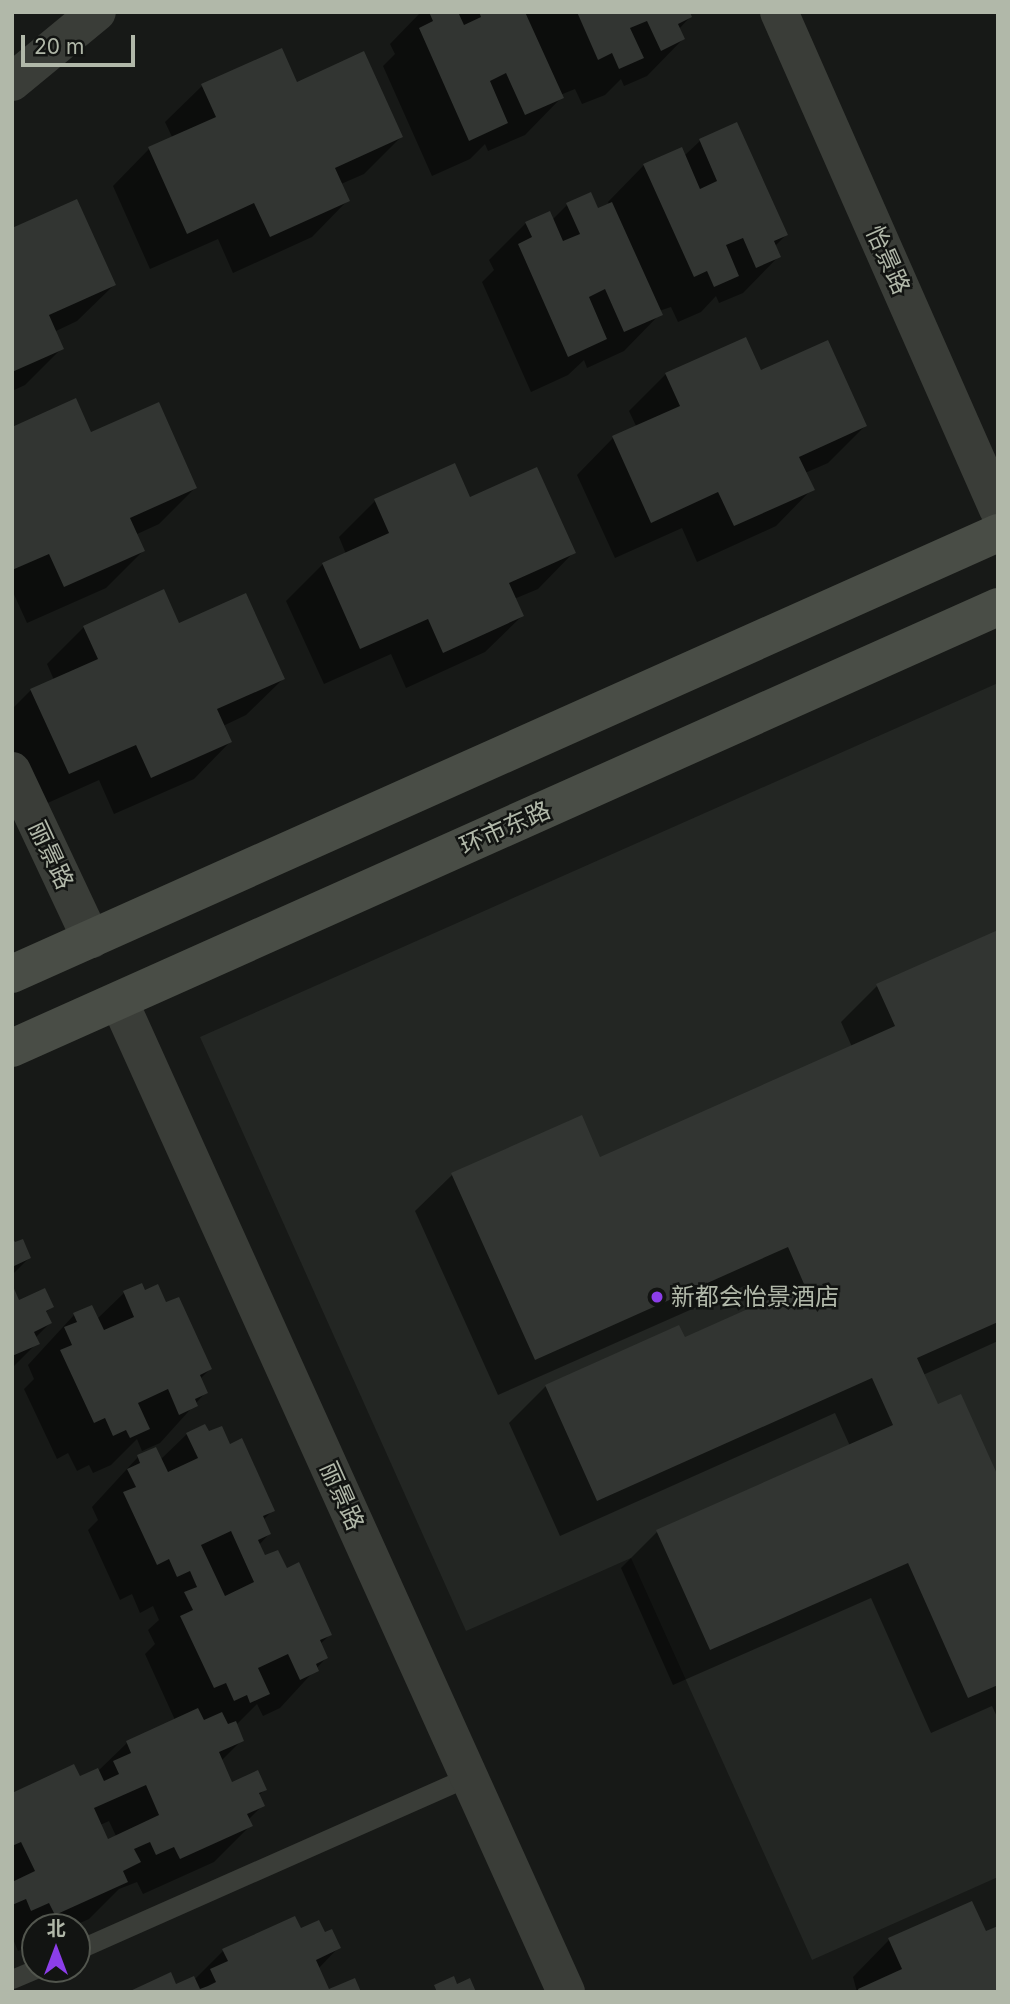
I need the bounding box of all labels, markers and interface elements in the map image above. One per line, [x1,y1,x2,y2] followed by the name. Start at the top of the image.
[24,21,138,65] scale bar
[34,34,84,59] text: 20 m
[860,221,916,299] street label: 怡景路
[455,795,555,861] street label: 环市东路
[23,816,79,894] street label: 丽景路
[671,1283,839,1311] place label: 新都会怡景酒店
[649,1289,665,1305] marker: 新都会怡景酒店
[314,1457,370,1535] street label: 丽景路
[21,1913,91,1983] north arrow
[46,1917,66,1940] text: 北

